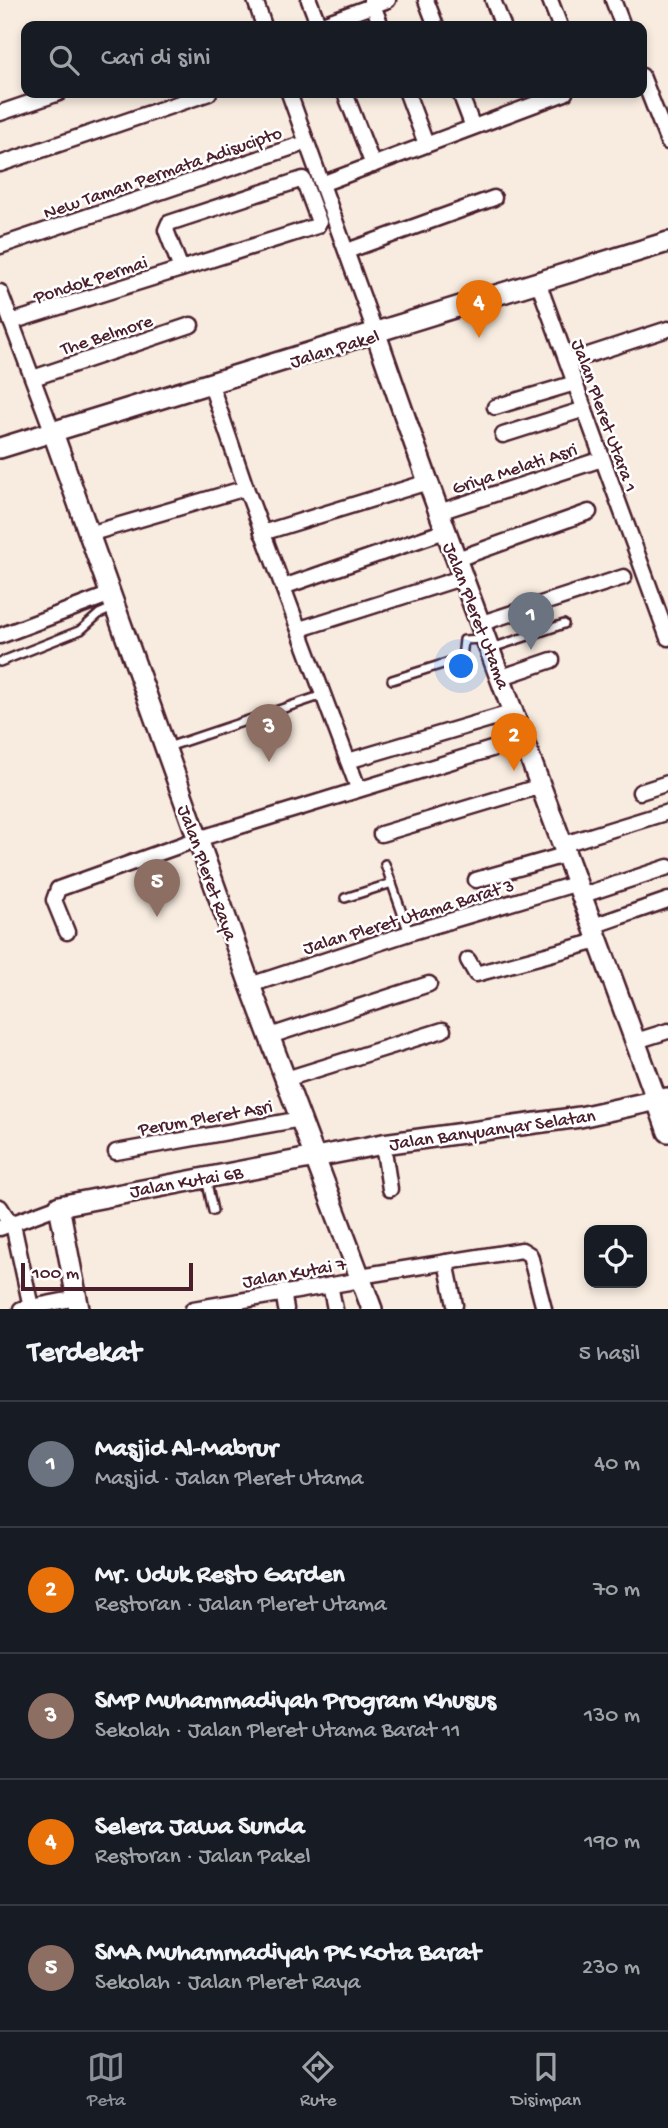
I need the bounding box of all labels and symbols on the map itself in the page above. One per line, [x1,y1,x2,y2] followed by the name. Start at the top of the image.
[41,123,285,226] street label: New Taman Permata Adisucipto
[30,252,151,311] street label: Pondok Permai
[456,280,502,338] pin: 4
[57,311,156,362] street label: The Belmore
[287,326,383,375] street label: Jalan Pakel
[564,337,641,496] street label: Jalan Pleret Utara 1
[450,439,581,501] street label: Griya Melati Asri
[436,540,514,694] street label: Jalan Pleret Utama
[508,592,554,650] pin: 1
[444,649,478,683] your location
[246,704,292,762] pin: 3
[491,713,537,771] pin: 2
[171,802,241,945] street label: Jalan Pleret Raya
[134,859,180,917] pin: 5
[301,875,518,961] street label: Jalan Pleret Utama Barat 3
[136,1096,275,1143] street label: Perum Pleret Asri
[388,1106,597,1157] street label: Jalan Banyuanyar Selatan
[128,1162,246,1205] street label: Jalan Kutai 6B
[241,1254,349,1295] street label: Jalan Kutai 7
[21,1260,192,1292] scale bar

